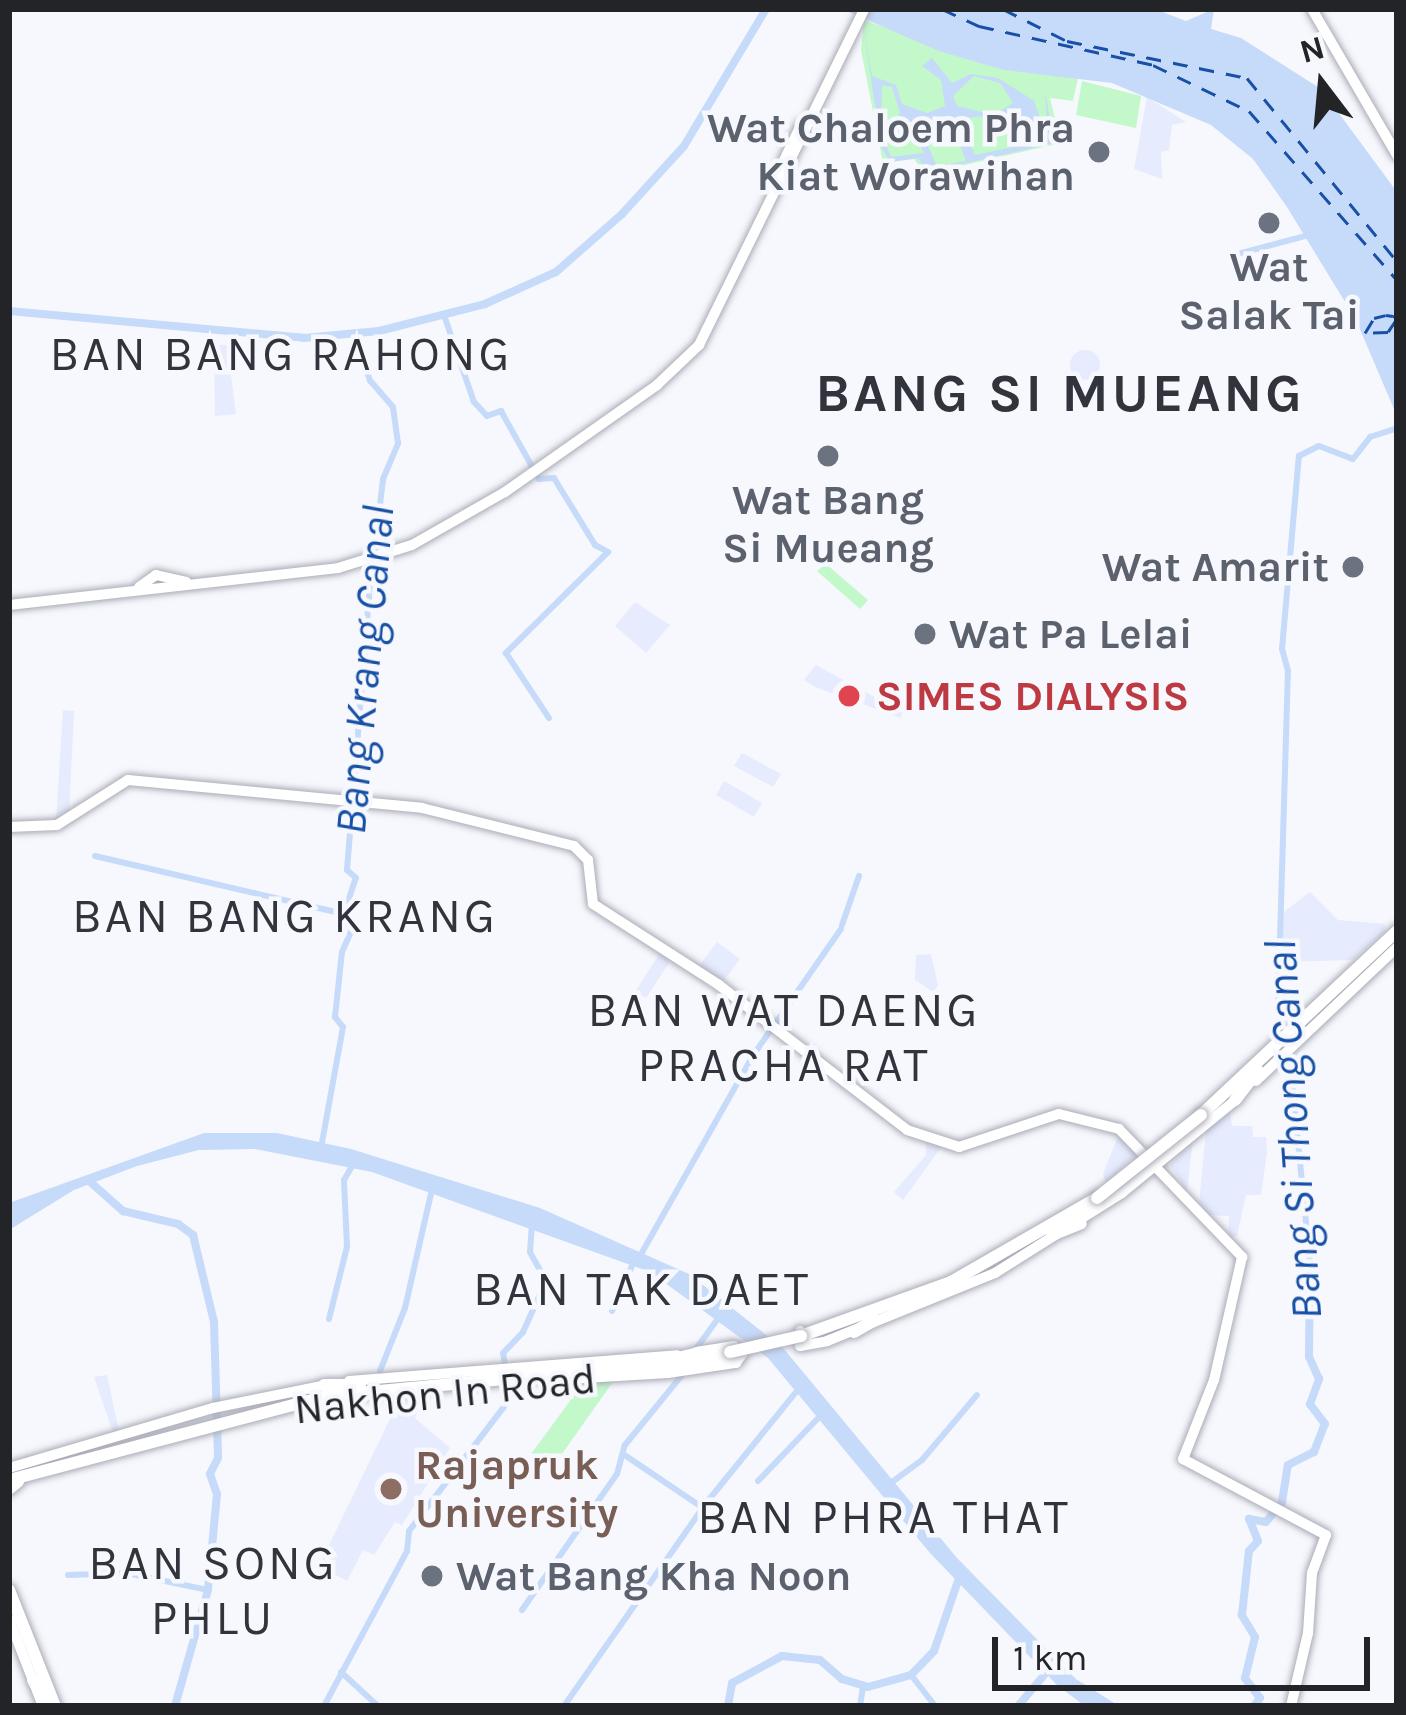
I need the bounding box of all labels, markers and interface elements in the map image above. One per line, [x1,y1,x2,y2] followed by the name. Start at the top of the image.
[1262,24,1382,144] north arrow
[1295,28,1329,71] text: N
[707,103,1075,201] place label: Wat Chaloem Phra Kiat Worawihan
[1086,139,1112,165] marker: Wat Chaloem Phra Kiat Worawihan
[1256,210,1282,236] marker: Wat Salak Tai
[1179,242,1359,340] place label: Wat Salak Tai
[50,326,512,384] district label: BAN BANG RAHONG
[815,361,1305,425] district label: BANG SI MUEANG
[815,443,841,469] marker: Wat Bang Si Mueang
[722,475,934,574] place label: Wat Bang Si Mueang
[324,503,406,837] water label: Bang Krang Canal
[1102,542,1329,592] place label: Wat Amarit
[1340,554,1366,580] marker: Wat Amarit
[949,609,1193,659] place label: Wat Pa Lelai
[912,621,938,647] marker: Wat Pa Lelai
[876,671,1189,721] place label: SIMES DIALYSIS
[833,680,865,712] marker: SIMES DIALYSIS
[72,888,498,946] district label: BAN BANG KRANG
[1254,938,1334,1322] water label: Bang Si Thong Canal
[587,981,981,1094] district label: BAN WAT DAENG PRACHA RAT
[473,1261,811,1319] district label: BAN TAK DAET
[292,1353,598,1435] street label: Nakhon In Road
[415,1440,618,1538] place label: Rajapruk University
[378,1476,404,1502] marker: Rajapruk University
[697,1489,1071,1547] district label: BAN PHRA THAT
[88,1534,338,1647] district label: BAN SONG PHLU
[456,1551,852,1601] place label: Wat Bang Kha Noon
[419,1563,445,1589] marker: Wat Bang Kha Noon
[998,1613,1376,1687] scale bar
[1013,1637,1087,1679] text: 1 km

